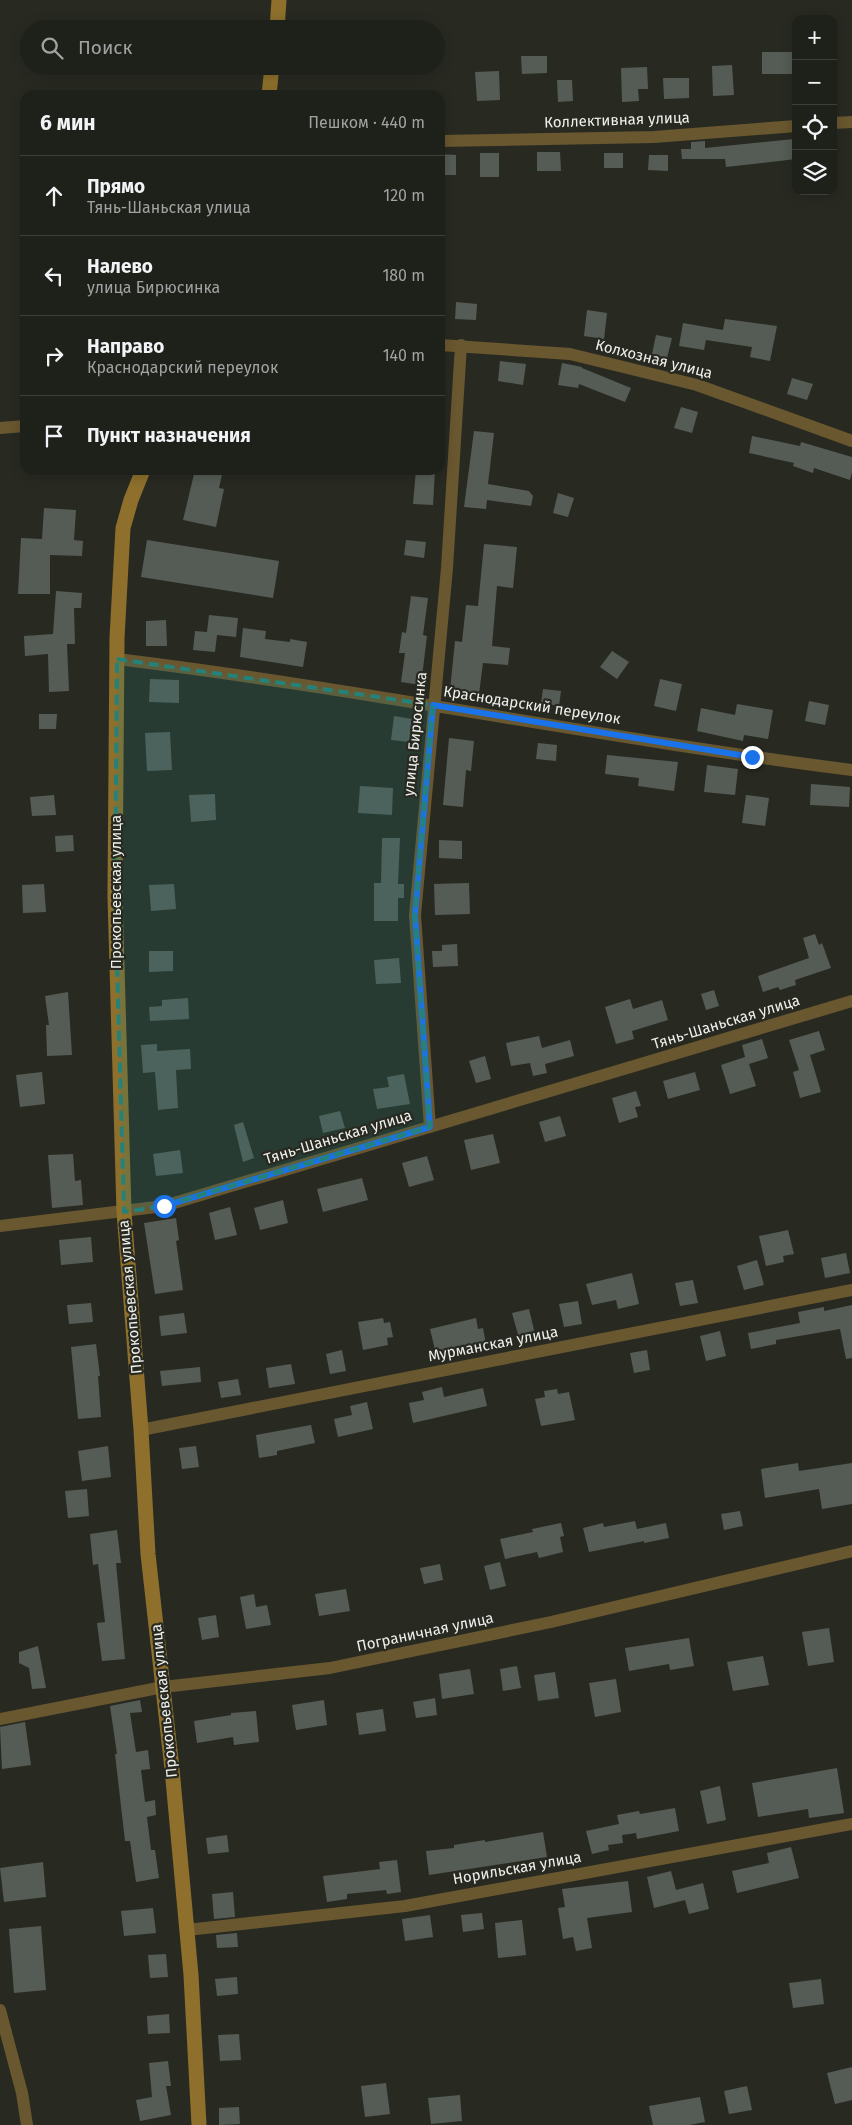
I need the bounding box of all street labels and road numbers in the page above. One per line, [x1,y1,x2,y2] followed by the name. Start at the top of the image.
[544,108,690,132] street label: Коллективная улица
[594,336,714,382] street label: Колхозная улица
[400,671,430,797] street label: улица Бирюсинка
[442,682,622,728] street label: Краснодарский переулок
[107,815,125,969] street label: Прокопьевская улица
[650,991,802,1053] street label: Тянь-Шаньская улица
[262,1106,414,1168] street label: Тянь-Шаньская улица
[114,1219,146,1375] street label: Прокопьевская улица
[426,1323,560,1365] street label: Мурманская улица
[355,1609,495,1655] street label: Пограничная улица
[147,1623,181,1779] street label: Прокопьевская улица
[451,1848,583,1888] street label: Норильская улица

